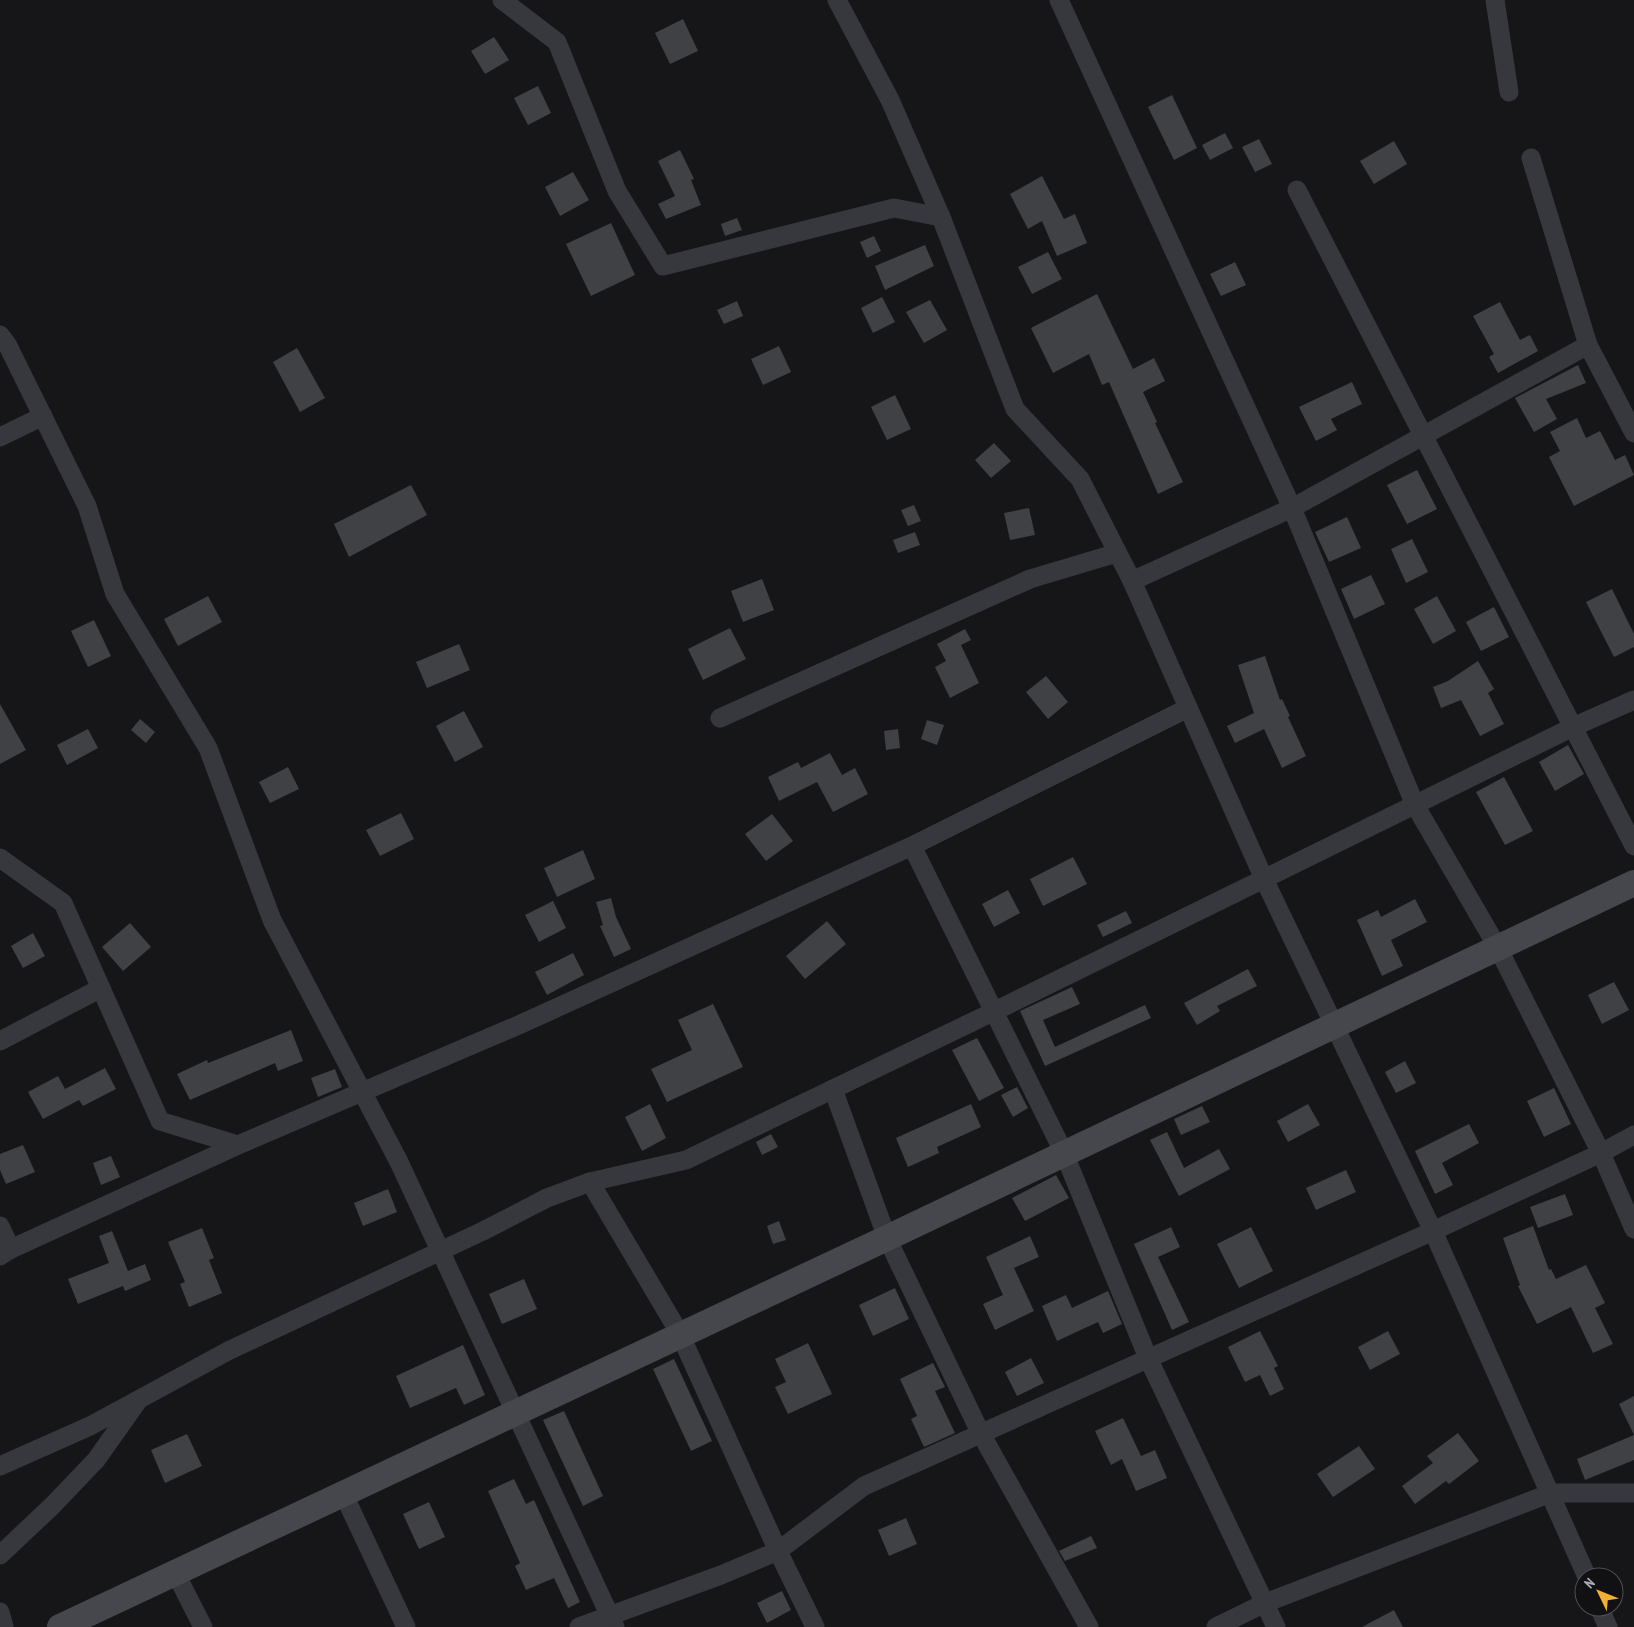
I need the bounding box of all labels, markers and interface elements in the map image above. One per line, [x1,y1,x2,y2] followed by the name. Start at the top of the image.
[1574,1567,1624,1617] north arrow
[1580,1574,1599,1592] text: N

